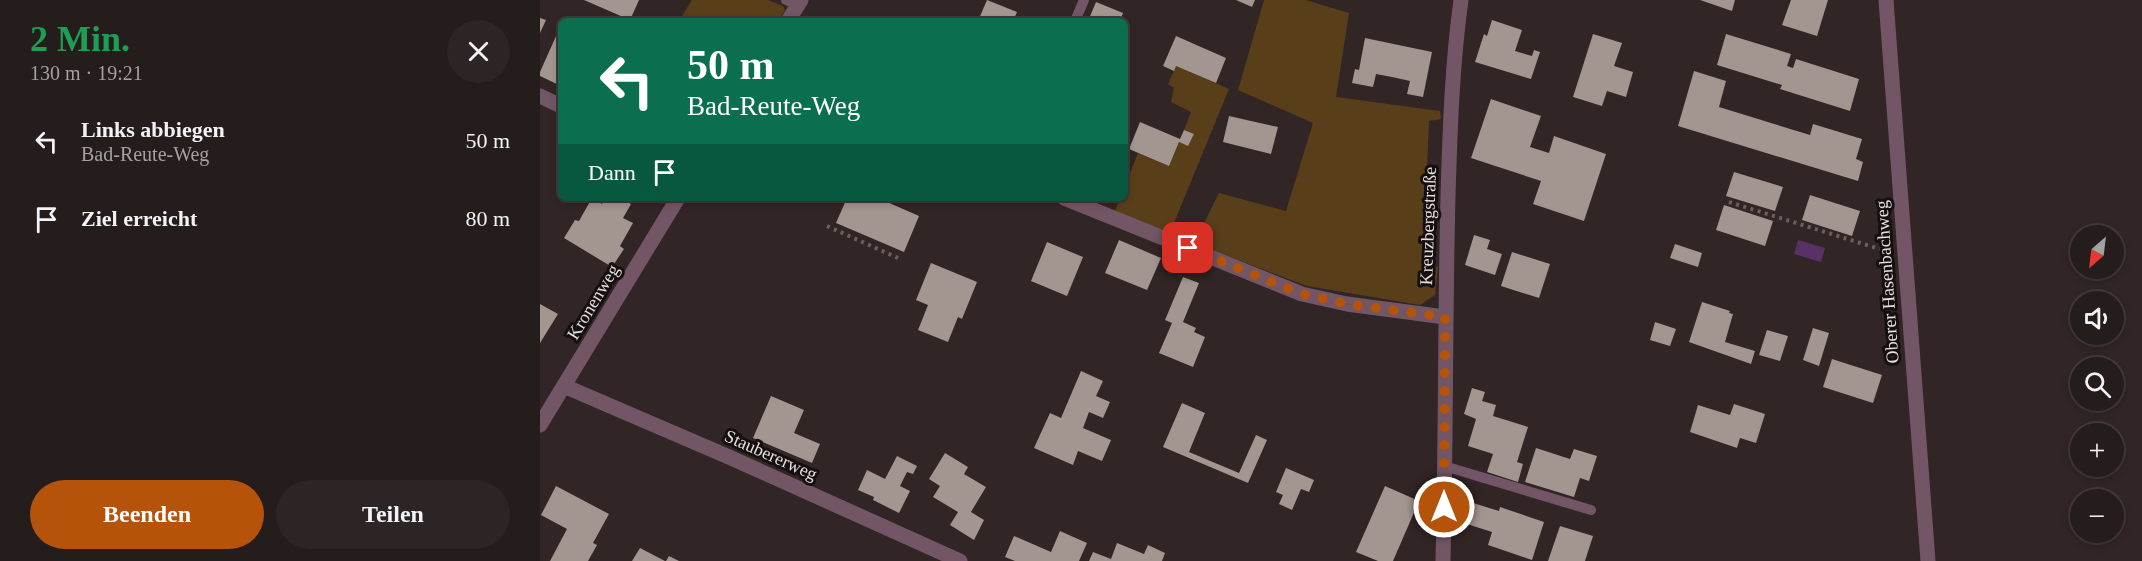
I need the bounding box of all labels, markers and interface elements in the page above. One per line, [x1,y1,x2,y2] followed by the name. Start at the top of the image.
[30,19,130,59] text: 2 Min.
[447,20,510,83] button: close
[588,42,666,120] icon: left
[687,42,775,88] text: 50 m
[30,62,143,84] text: 130 m · 19:21
[687,91,860,121] text: Bad-Reute-Weg
[81,117,225,142] text: Links abbiegen
[30,125,63,158] icon: left
[465,128,510,153] text: 50 m
[81,143,209,165] text: Bad-Reute-Weg
[648,156,681,189] icon: arrive
[588,160,636,185] text: Dann
[1416,166,1440,286] street label: Kreuzbergstraße
[1871,200,1903,364] street label: Oberer Hasenbachweg
[30,203,63,236] icon: arrive
[81,206,197,231] text: Ziel erreicht
[465,206,510,231] text: 80 m
[1162,222,1213,273] pin
[2070,225,2124,279] north arrow
[2070,225,2124,543] map controls
[1171,231,1204,264] icon: arrive
[563,261,623,343] street label: Kronenweg
[2070,291,2124,345] button: sound
[2070,357,2124,411] button: search
[2070,423,2124,477] button: +
[722,426,820,484] street label: Staubererweg
[1412,475,1476,539] position arrow
[30,480,264,549] button: Beenden
[276,480,510,549] button: Teilen
[2070,489,2124,543] button: −

